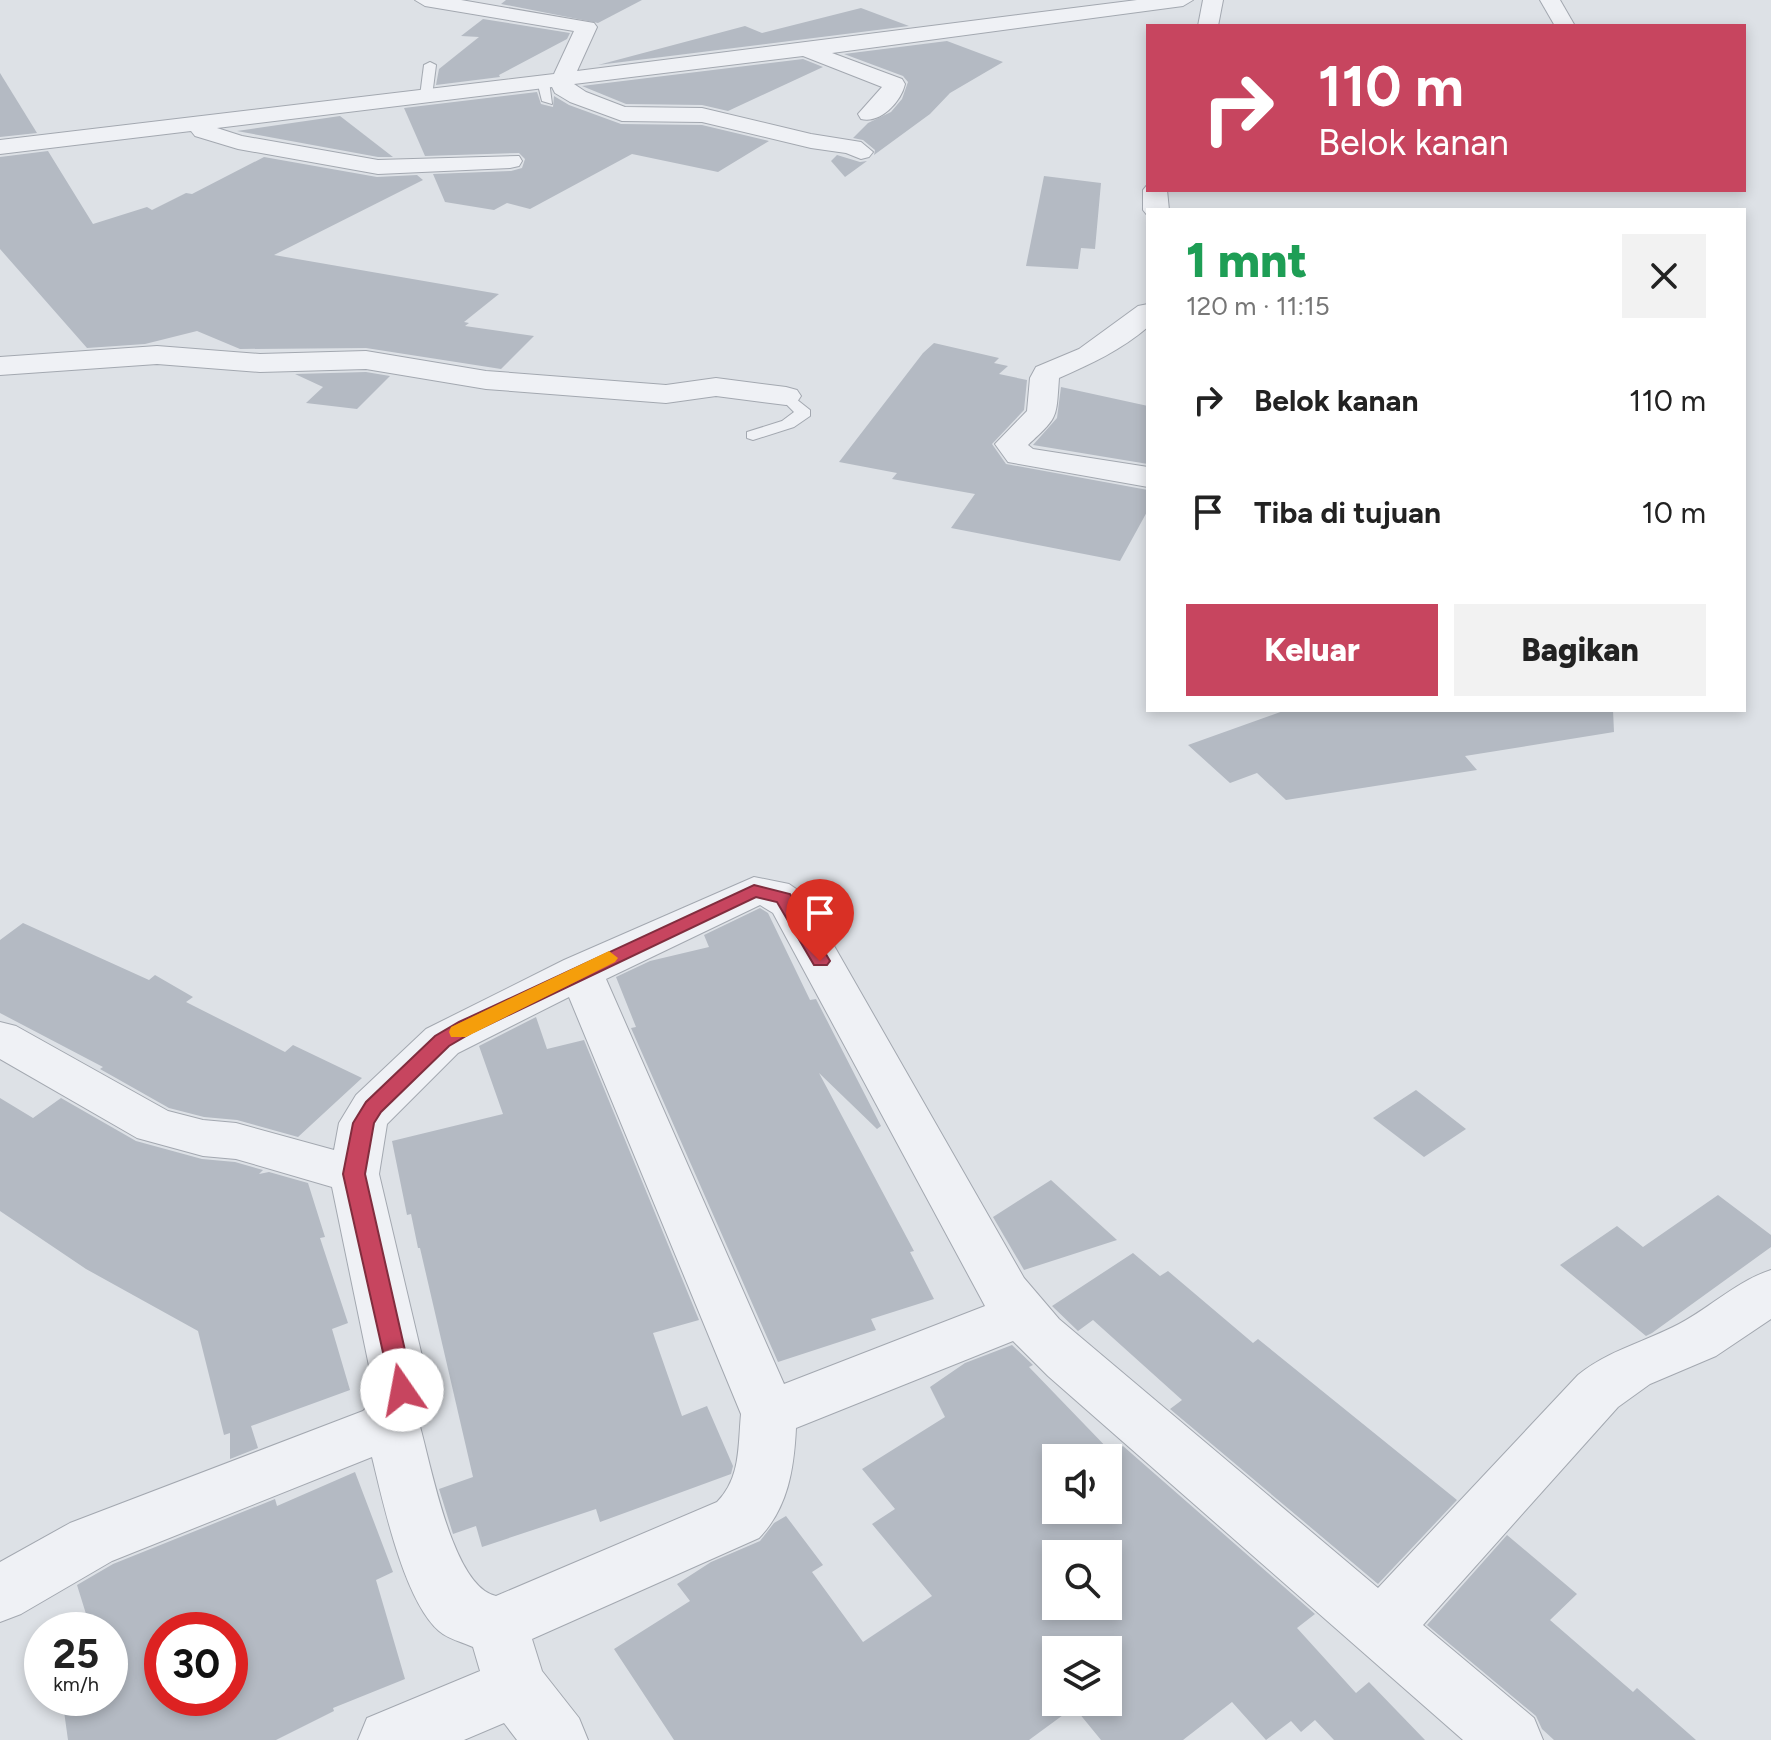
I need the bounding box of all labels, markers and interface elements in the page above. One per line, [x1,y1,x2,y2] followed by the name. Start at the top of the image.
[1318,53,1464,120] text: 110 m
[1186,56,1290,160] icon: right
[1318,121,1509,164] text: Belok kanan
[1186,231,1307,289] text: 1 mnt
[1622,234,1706,318] button: close
[1186,290,1330,322] text: 120 m · 11:15
[1186,378,1230,422] icon: right
[1254,382,1419,419] text: Belok kanan
[1629,382,1706,419] text: 110 m
[1186,490,1230,534] icon: arrive
[1254,494,1441,531] text: Tiba di tujuan
[1641,494,1706,531] text: 10 m
[1186,604,1438,696] button: Keluar
[1454,604,1706,696] button: Bagikan
[786,879,854,961] pin
[798,891,842,935] icon: arrive
[360,1348,444,1432] position arrow
[1042,1444,1122,1716] map controls
[1042,1444,1122,1524] button: sound
[1042,1540,1122,1620] button: search
[144,1612,248,1716] speed limit sign: 30
[53,1630,99,1678] text: 25
[1042,1636,1122,1716] button: layers
[53,1672,99,1696] text: km/h

